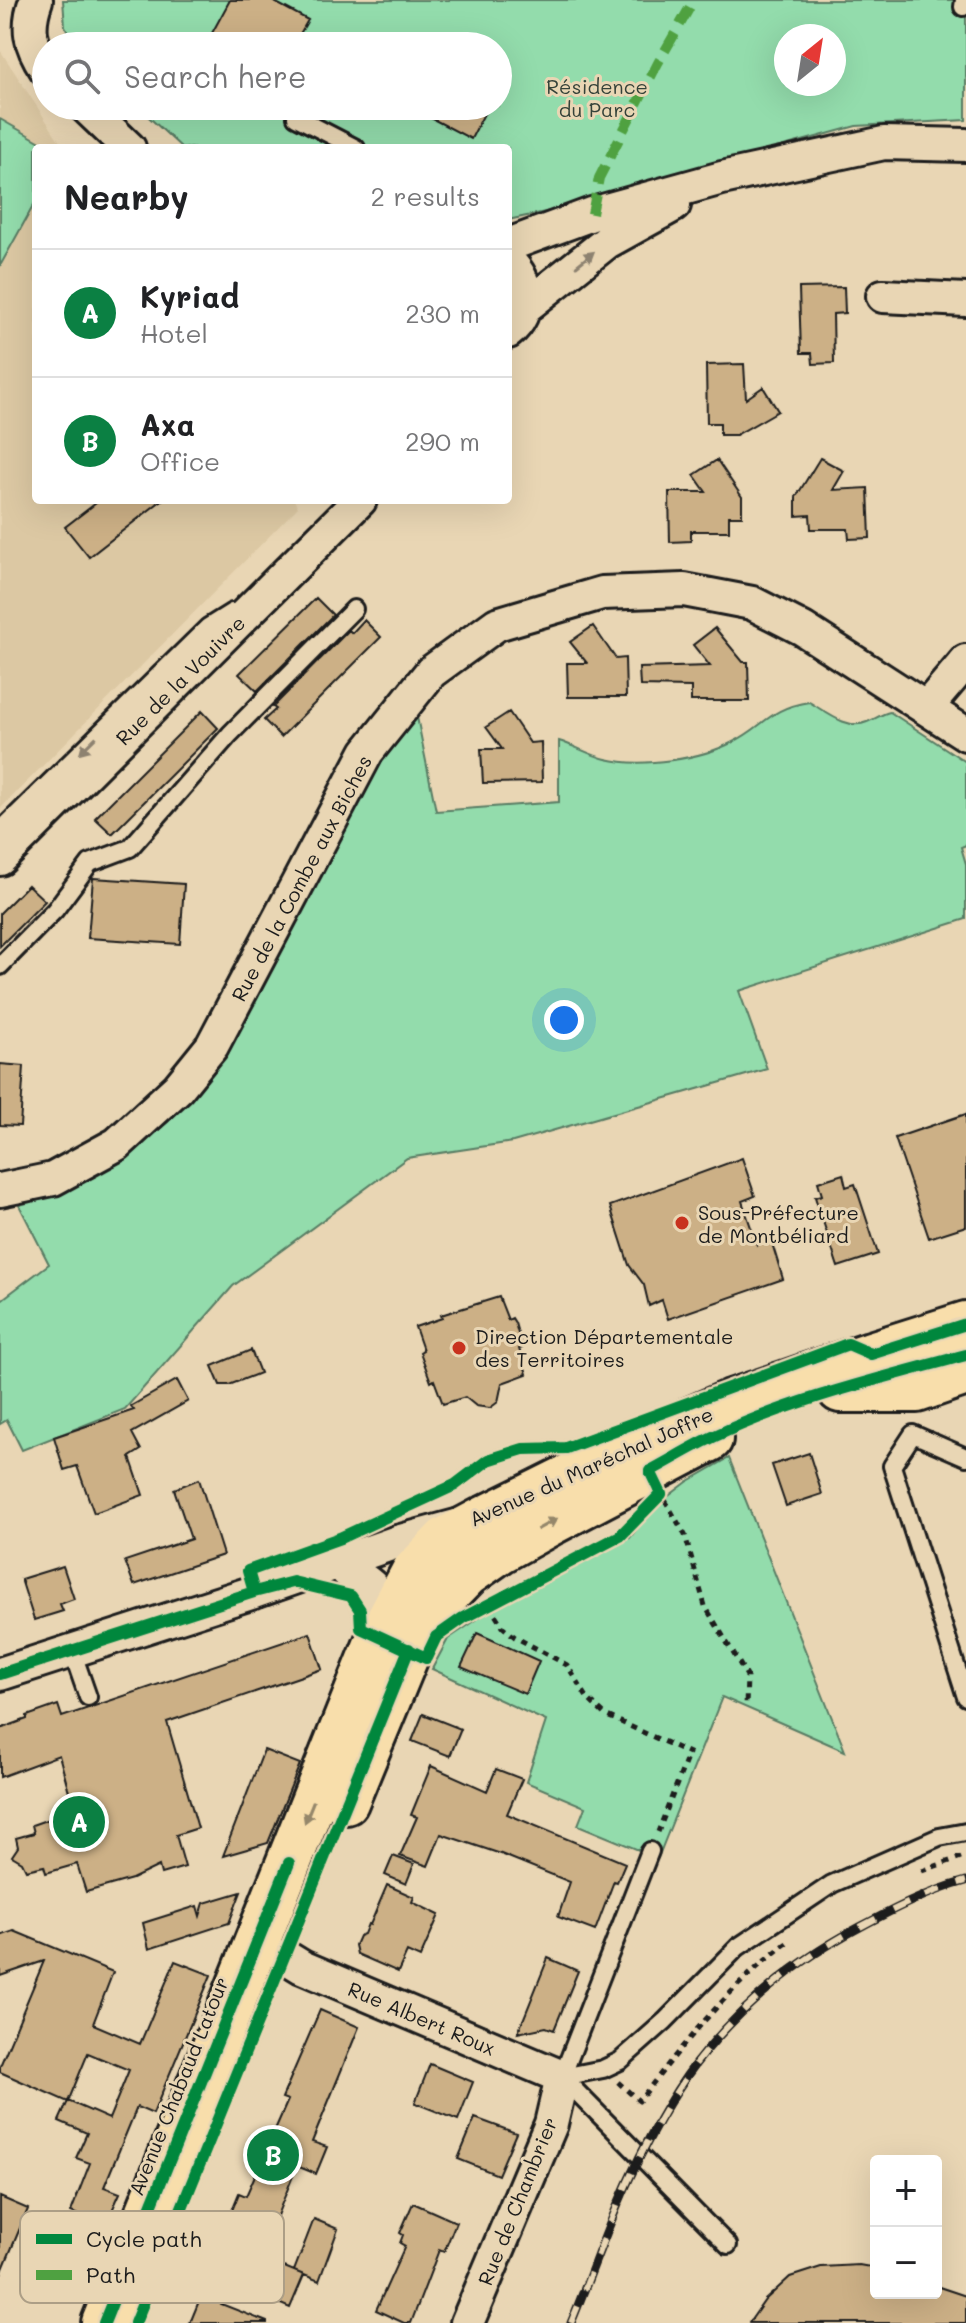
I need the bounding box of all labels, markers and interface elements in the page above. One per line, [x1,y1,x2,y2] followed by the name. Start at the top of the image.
[774,24,846,96] north arrow
[32,32,512,120] search box
[60,54,104,98] icon: search
[124,56,307,96] text: Search here
[546,73,648,122] park label: Résidence du Parc
[64,174,189,219] text: Nearby
[371,179,480,213] text: 2 results
[575,252,595,268] one-way arrow
[140,276,239,316] text: Kyriad
[81,296,99,330] text: A
[405,296,480,330] text: 230 m
[140,316,208,350] text: Hotel
[140,404,195,444] text: Axa
[81,424,99,458] text: B
[405,424,480,458] text: 290 m
[140,444,220,478] text: Office
[110,610,250,750] street label: Rue de la Vouivre
[79,735,98,754] one-way arrow
[225,750,377,1006] street label: Rue de la Combe aux Biches
[544,1000,584,1040] your location
[698,1199,859,1248] place label: Sous-Préfecture de Montbéliard
[673,1214,691,1232] marker: Sous-Préfecture de Montbéliard
[475,1323,734,1372] place label: Direction Départementale des Territoires
[450,1339,468,1357] marker: Direction Départementale des Territoires
[465,1400,717,1532] street label: Avenue du Maréchal Joffre
[536,1518,558,1532] one-way arrow
[53,1792,105,1852] pin: A
[303,1800,316,1824] one-way arrow
[122,1973,234,2199] street label: Avenue Chabaud Latour
[344,1975,500,2061] street label: Rue Albert Roux
[471,2113,563,2289] street label: Rue de Chambrier
[247,2125,299,2185] pin: B
[870,2155,942,2299] map controls
[870,2155,942,2227] button: +
[20,2211,284,2303] legend
[86,2224,202,2253] text: Cycle path
[870,2227,942,2299] button: −
[86,2260,135,2289] text: Path

